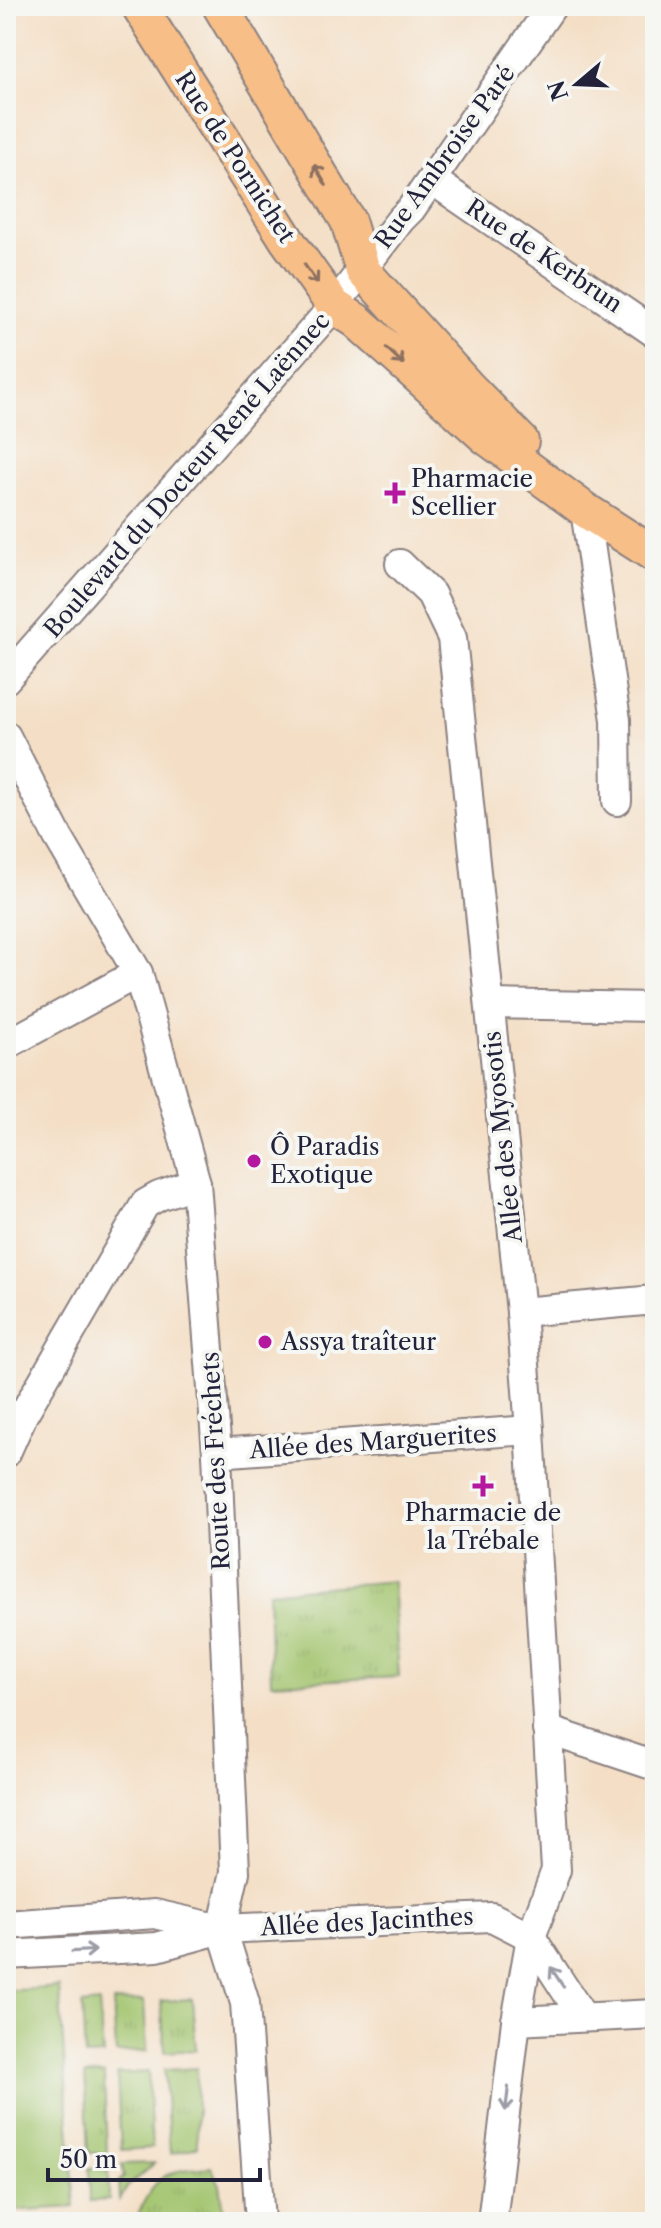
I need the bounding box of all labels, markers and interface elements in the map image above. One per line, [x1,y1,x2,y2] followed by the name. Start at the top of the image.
[537,44,617,124] north arrow
[368,59,521,254] street label: Rue Ambroise Paré
[169,66,302,248] street label: Rue de Pornichet
[543,77,574,104] text: N
[312,164,328,187] one-way arrow
[460,193,628,319] street label: Rue de Kerbrun
[303,262,319,284] one-way arrow
[38,306,336,643] street label: Boulevard du Docteur René Laënnec
[384,346,404,364] one-way arrow
[411,464,533,521] place label: Pharmacie Scellier
[386,484,404,502] marker: Pharmacie Scellier
[477,1030,528,1245] street label: Allée des Myosotis
[270,1131,380,1189] place label: Ô Paradis Exotique
[245,1152,263,1170] marker: Ô Paradis Exotique
[280,1327,436,1356] place label: Assya traîteur
[256,1333,274,1351] marker: Assya traîteur
[195,1351,236,1571] street label: Route des Fréchets
[247,1418,497,1465] street label: Allée des Marguerites
[474,1477,492,1495] marker: Pharmacie de la Trébale
[405,1498,561,1555] place label: Pharmacie de la Trébale
[259,1901,474,1942] street label: Allée des Jacinthes
[70,1943,97,1958] one-way arrow
[548,1967,565,1989] one-way arrow
[499,2086,514,2111] one-way arrow
[48,2132,260,2182] scale bar
[60,2145,117,2174] text: 50 m

